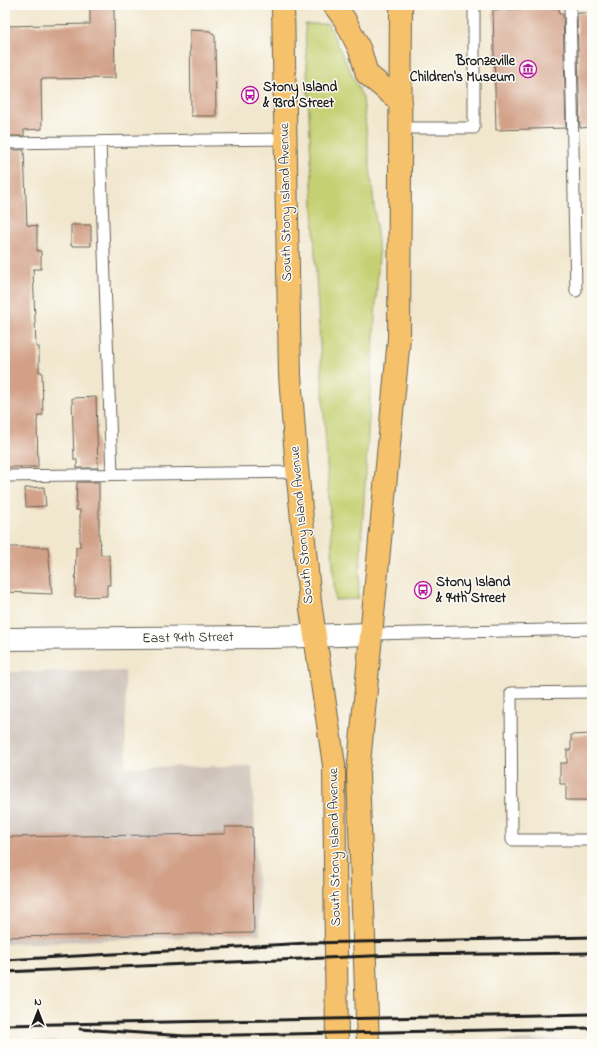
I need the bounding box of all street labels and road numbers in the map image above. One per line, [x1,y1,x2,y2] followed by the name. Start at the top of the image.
[274,122,299,282] street label: South Stony Island Avenue
[285,444,320,605] street label: South Stony Island Avenue
[142,627,234,649] street label: East 94th Street
[323,767,348,927] street label: South Stony Island Avenue

